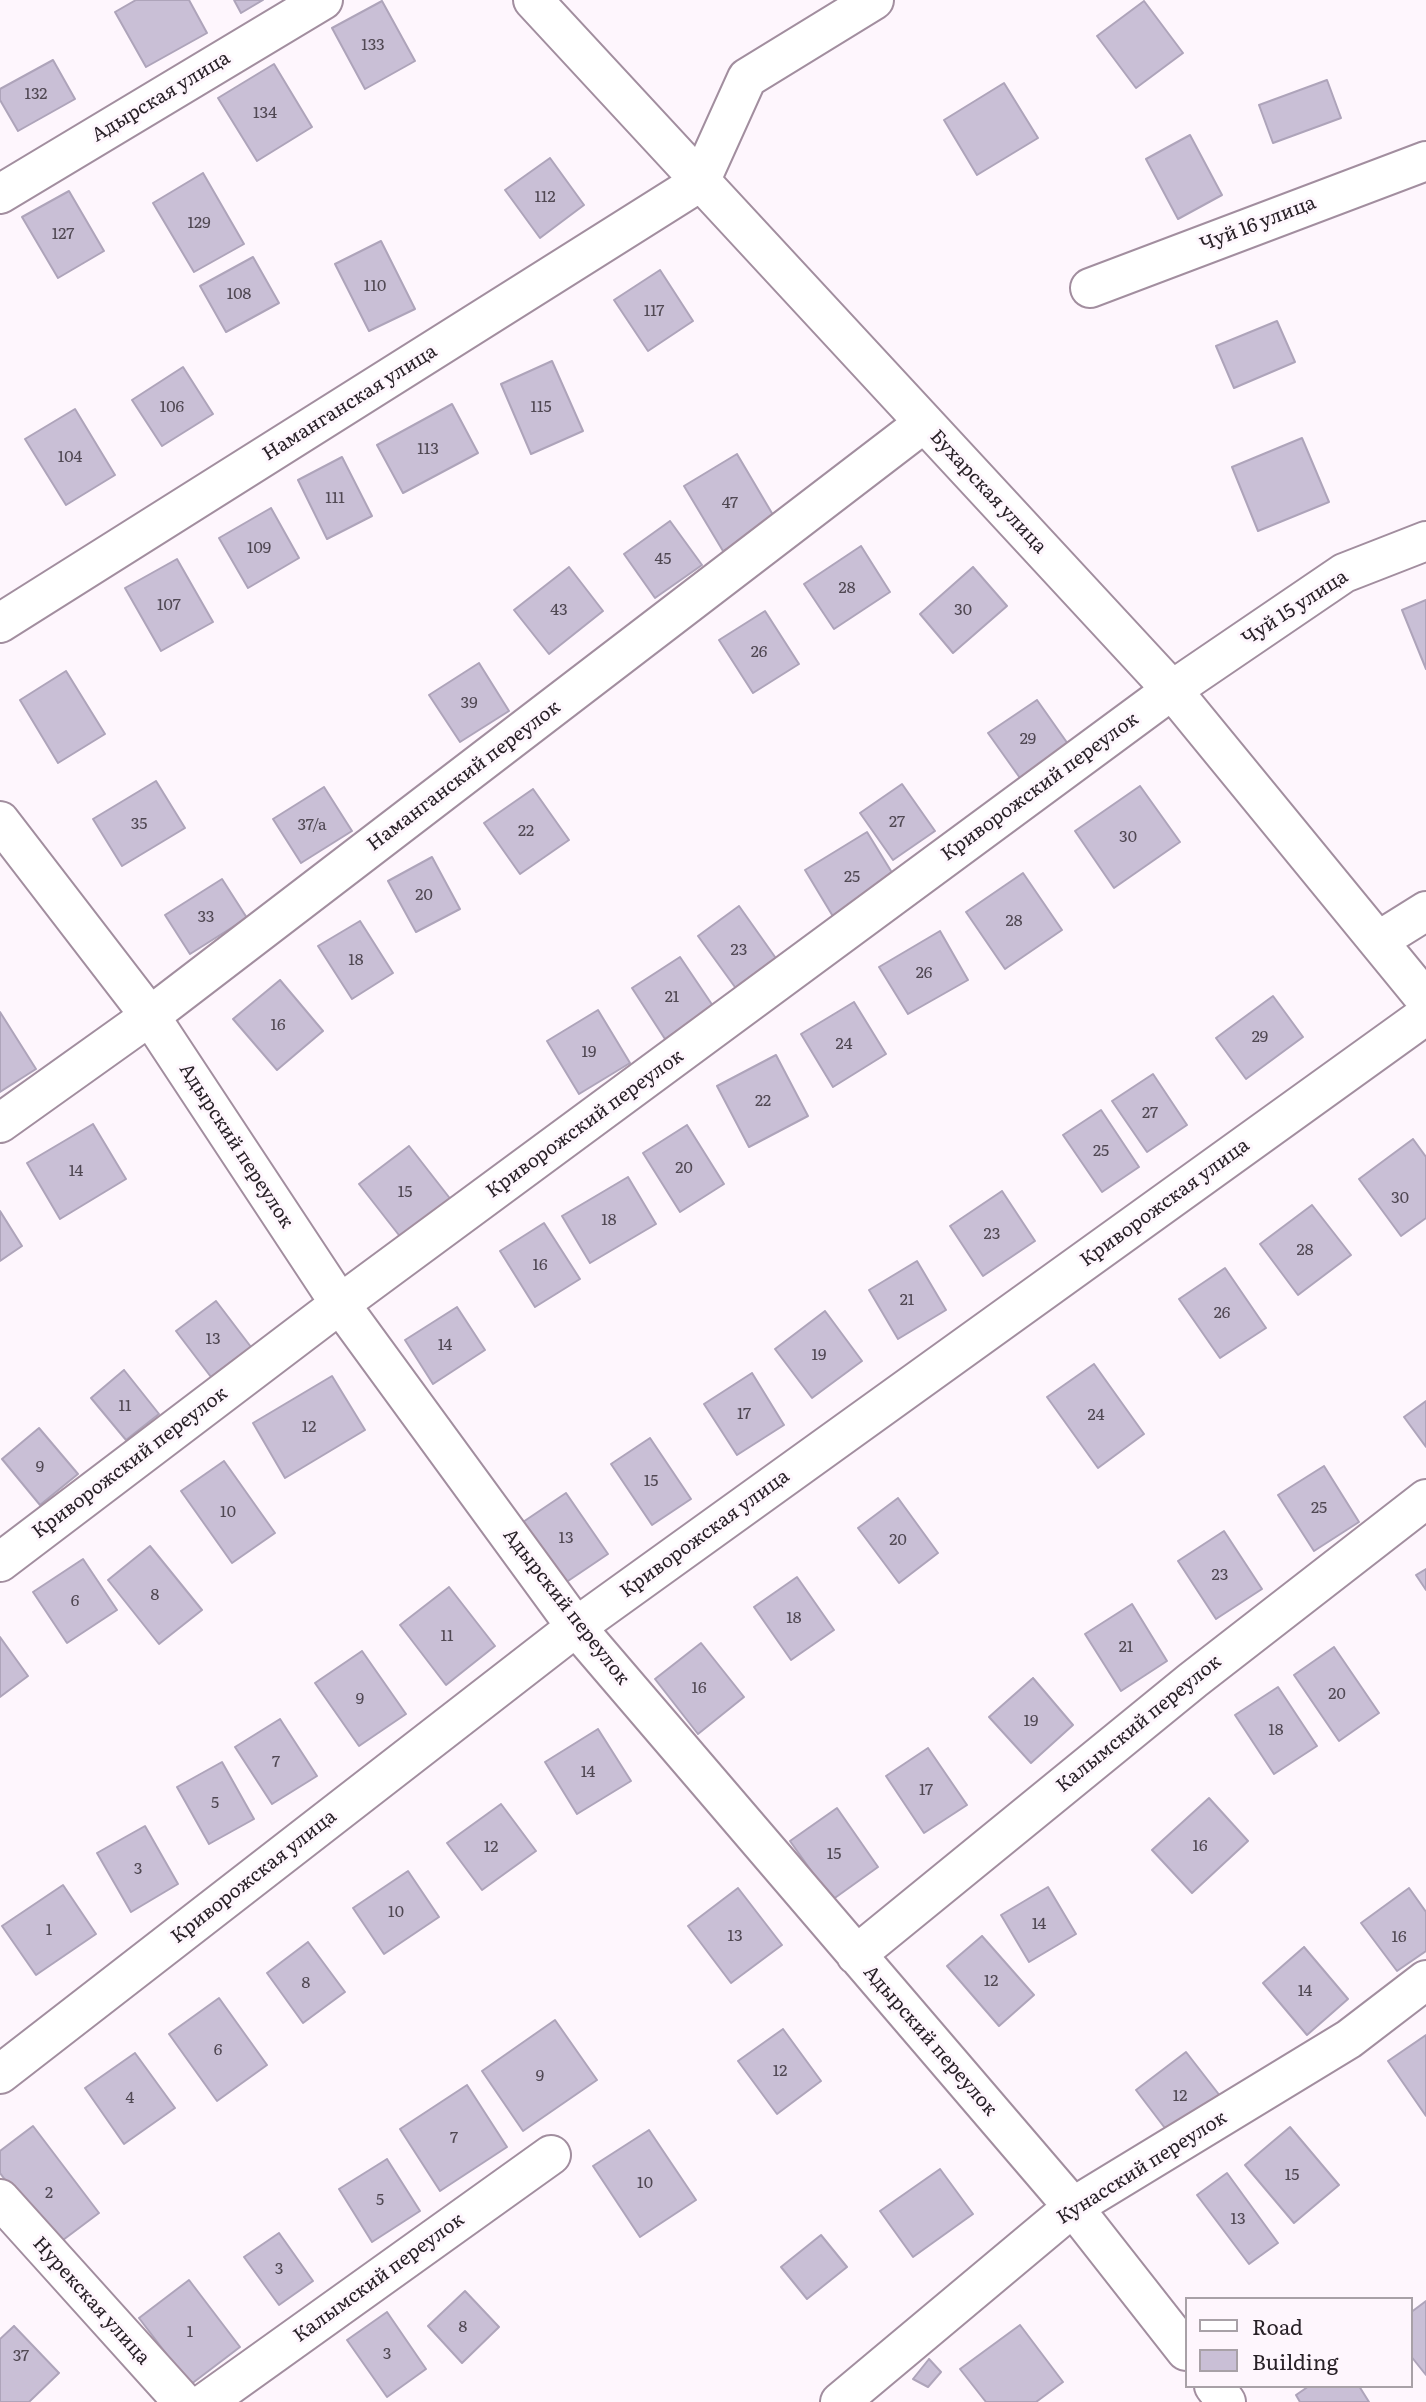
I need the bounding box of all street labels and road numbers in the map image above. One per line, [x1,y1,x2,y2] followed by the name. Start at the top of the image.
[88,47,234,147] street label: Адырская улица
[1197,191,1319,257] street label: Чуй 16 улица
[259,340,441,466] street label: Наманганская улица
[925,425,1051,559] street label: Бухарская улица
[1238,565,1352,651] street label: Чуй 15 улица
[363,696,565,856] street label: Наманганский переулок
[937,708,1143,866] street label: Криворожский переулок
[482,1045,688,1203] street label: Криворожский переулок
[174,1059,298,1233] street label: Адырский переулок
[1076,1134,1254,1272] street label: Криворожская улица
[28,1382,232,1544] street label: Криворожский переулок
[616,1465,794,1603] street label: Криворожская улица
[498,1524,634,1690] street label: Адырский переулок
[1052,1651,1226,1797] street label: Калымский переулок
[167,1805,341,1949] street label: Криворожская улица
[858,1961,1002,2121] street label: Адырский переулок
[1053,2106,1231,2230] street label: Кунасский переулок
[289,2208,469,2348] street label: Калымский переулок
[28,2232,154,2370] street label: Нурекская улица

